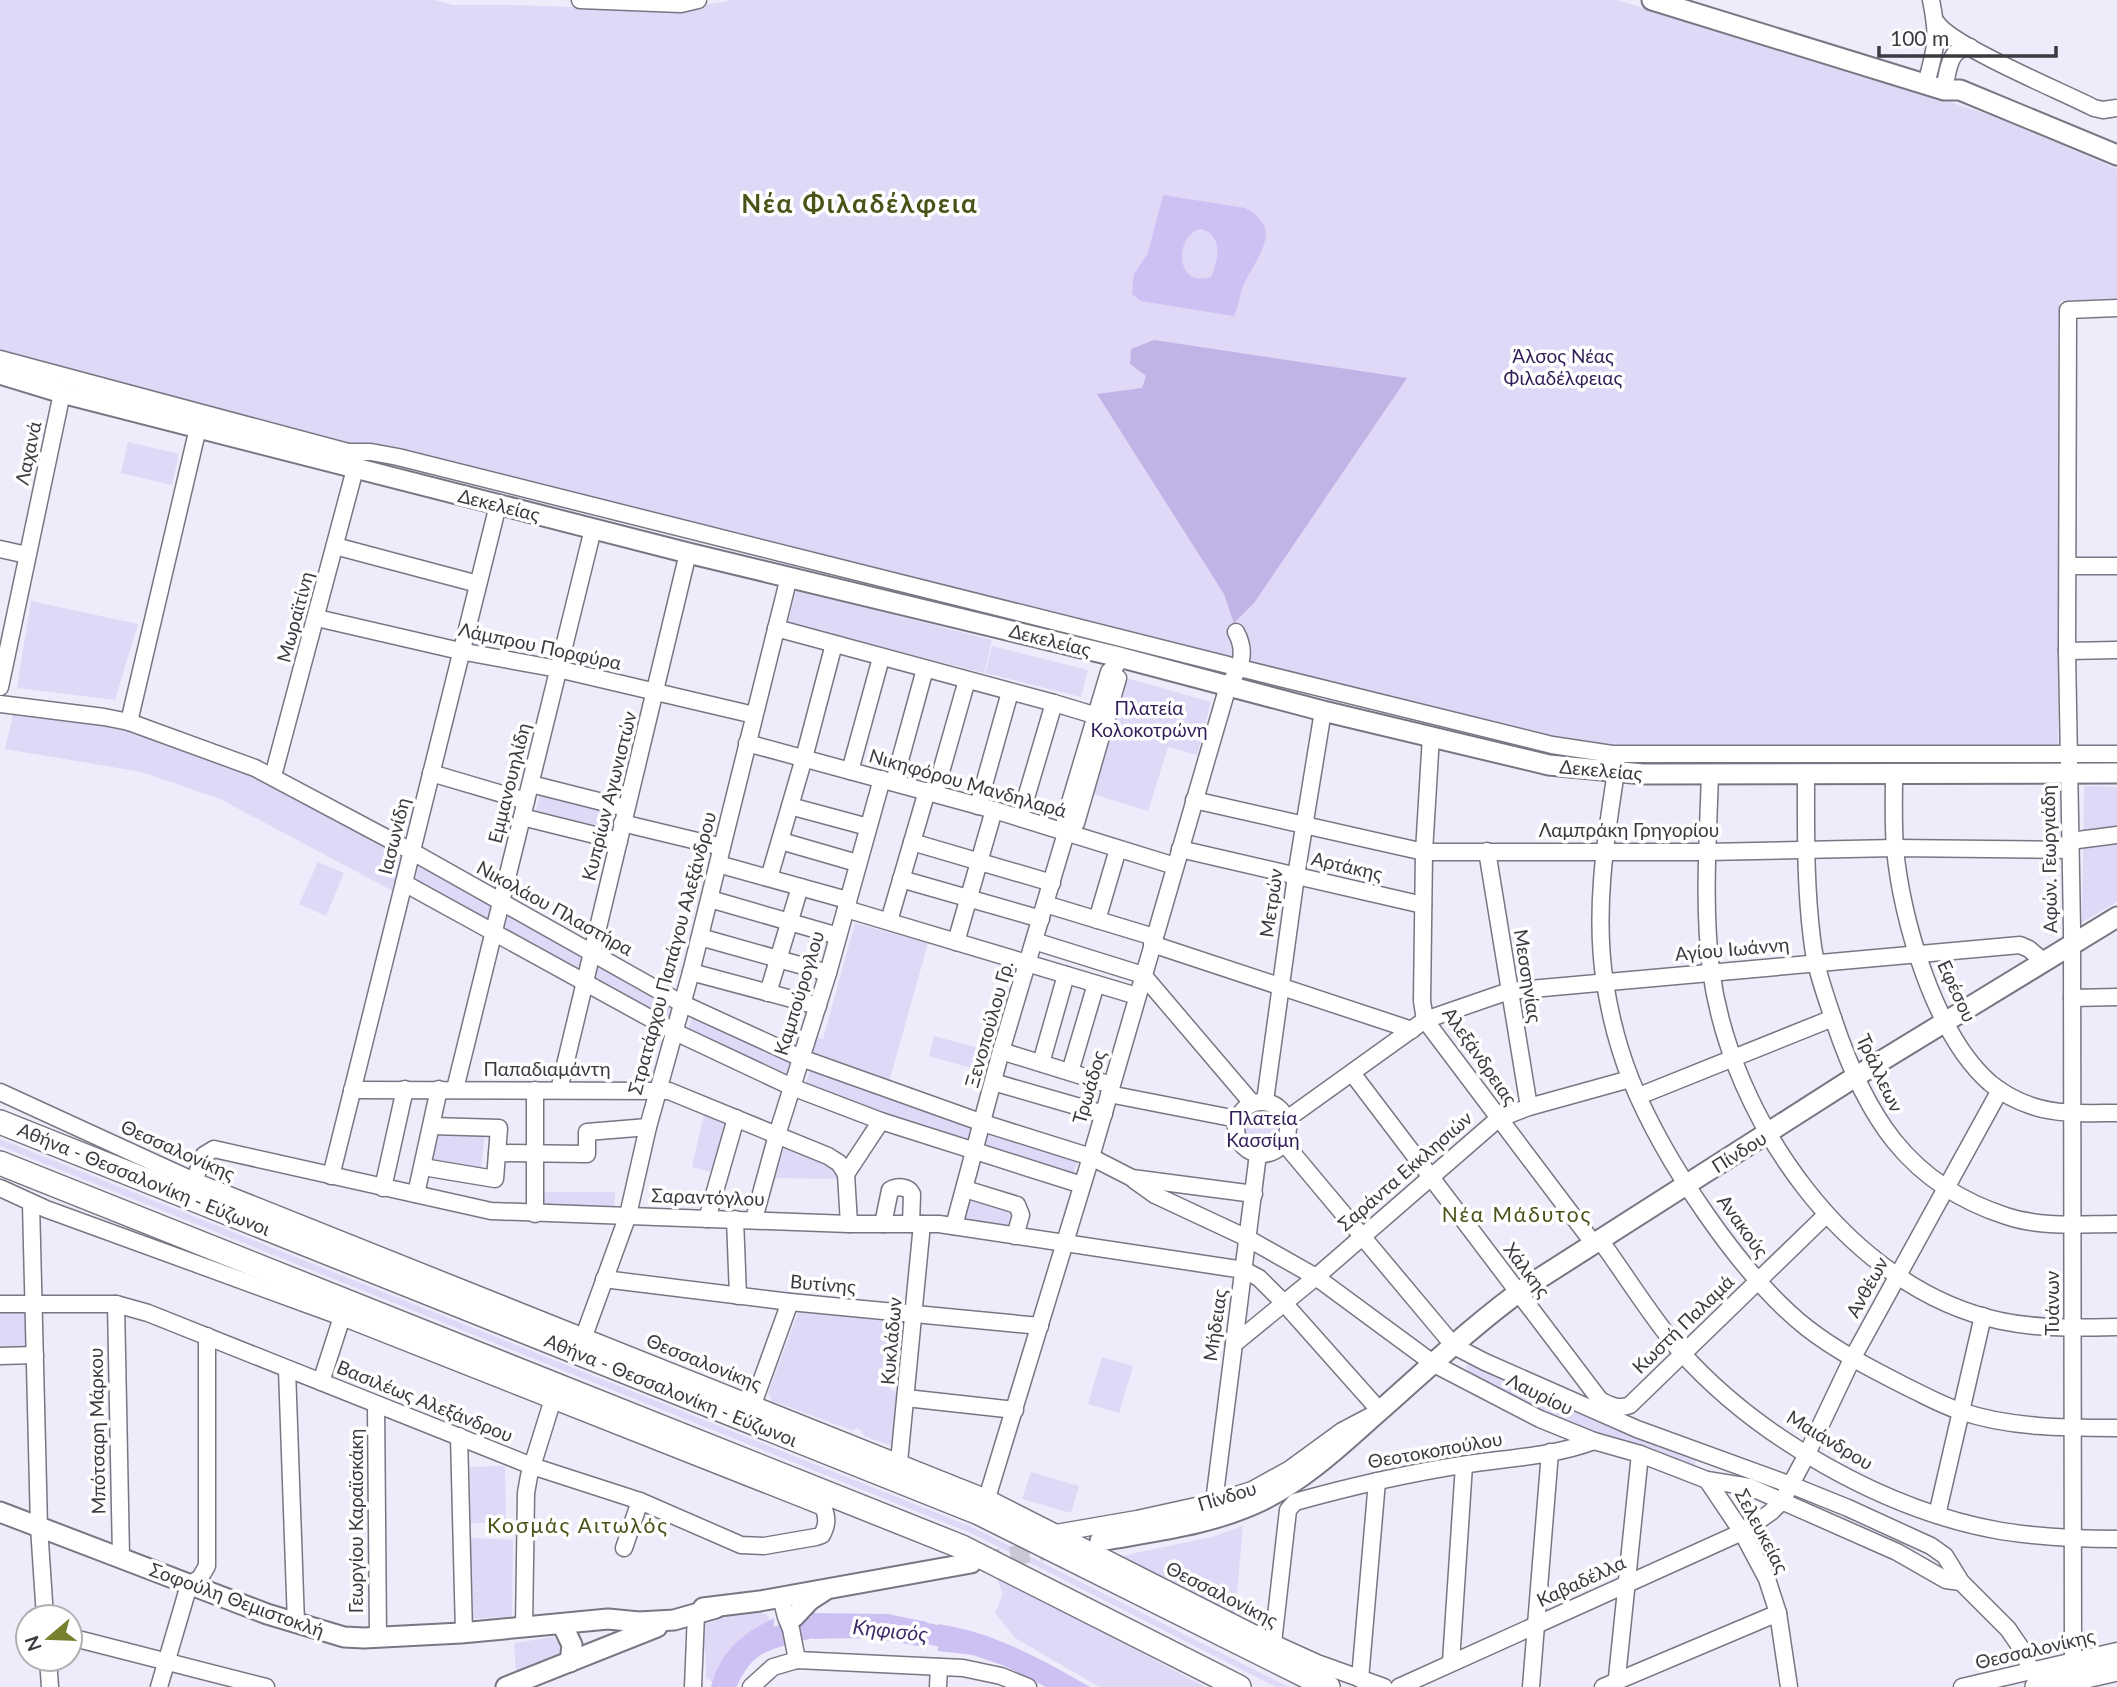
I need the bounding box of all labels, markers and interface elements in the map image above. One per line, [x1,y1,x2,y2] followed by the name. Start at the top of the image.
[1879,14,2056,58] scale bar
[1890,25,1949,50] text: 100 m
[741,187,979,219] district label: Νέα Φιλαδέλφεια
[1504,344,1623,389] park label: Άλσος Νέας Φιλαδέλφειας
[10,418,46,487] street label: Λαχανά
[456,483,542,526] street label: Δεκελείας
[271,569,318,665] street label: Μωραϊτίνη
[457,617,624,674] street label: Λάμπρου Πορφύρα
[1007,618,1093,661] street label: Δεκελείας
[1091,696,1207,741] park label: Πλατεία Κολοκοτρώνη
[576,709,641,883] street label: Κυπρίων Αγωνιστών
[482,720,535,845] street label: Εμμανουηλίδη
[867,743,1070,822] street label: Νικηφόρου Μανδηλαρά
[1559,754,1644,785] street label: Δεκελείας
[2036,785,2061,933] street label: Αφών. Γεωργιάδη
[373,795,414,877] street label: Ιασωνίδη
[623,809,720,1097] street label: Στρατάρχου Παπάγου Αλεξάνδρου
[1539,818,1719,841] street label: Λαμπράκη Γρηγορίου
[1309,846,1385,885] street label: Αρτάκης
[473,855,638,960] street label: Νικολάου Πλαστήρα
[1254,867,1287,939] street label: Μετρών
[769,928,828,1058] street label: Καμπούρογλου
[1510,928,1547,1024] street label: Μεσσηνίας
[1674,932,1790,965] street label: Αγίου Ιωάννη
[1933,956,1982,1025] street label: Εφέσου
[959,958,1018,1090] street label: Ξενoπούλου Γρ.
[1438,1002,1523,1109] street label: Αλεξάνδρειας
[1852,1030,1909,1116] street label: Τράλλεων
[1067,1047,1110,1126] street label: Τρωάδος
[483,1057,611,1080] street label: Παπαδιαμάντη
[1226,1106,1300,1151] park label: Πλατεία Κασσίμη
[1333,1106,1477,1235] street label: Σαράντα Εκκλησιών
[118,1114,239,1185] street label: Θεσσαλονίκης
[15,1117,275,1240] street label: Αθήνα - Θεσσαλονίκη - Εύζωνοι
[1707,1126,1770,1177] street label: Πίνδου
[651,1183,765,1210] street label: Σαραντόγλου
[1713,1190,1774,1262] street label: Ανακούς
[1442,1201,1592,1226] district label: Νέα Μάδυτος
[1499,1238,1556,1302] street label: Χάλκης
[1841,1252,1893,1321] street label: Ανθέων
[789,1269,857,1298] street label: Βυτίνης
[1627,1269,1739,1378] street label: Κωστή Παλαμά
[2040,1270,2063,1335] street label: Τυάνων
[1198,1287,1231,1363] street label: Μήδειας
[875,1296,906,1386] street label: Κυκλάδων
[542,1328,802,1451] street label: Αθήνα - Θεσσαλονίκη - Εύζωνοι
[643,1328,765,1395] street label: Θεσσαλονίκης
[84,1347,109,1515] street label: Μπότσαρη Μάρκου
[334,1355,517,1446] street label: Βασιλέως Αλεξάνδρου
[1503,1368,1577,1420] street label: Λαυρίου
[1783,1405,1878,1474] street label: Μαιάνδρου
[1366,1426,1504,1473] street label: Θεοτοκοπούλου
[344,1429,367,1613] street label: Γεωργίου Καραϊσκάκη
[1195,1476,1259,1515] street label: Πίνδου
[1731,1485,1794,1577] street label: Σελευκείας
[487,1512,669,1537] district label: Κοσμάς Αιτωλός
[1533,1550,1630,1611] street label: Καβαδέλλα
[1163,1556,1282,1632] street label: Θεσσαλονίκης
[147,1557,328,1642] street label: Σοφούλη Θεμιστοκλή
[14,1603,84,1673] north arrow
[851,1613,930,1646] water label: Κηφισός
[1973,1624,2097,1673] street label: Θεσσαλονίκης
[19,1633,46,1654] text: N

